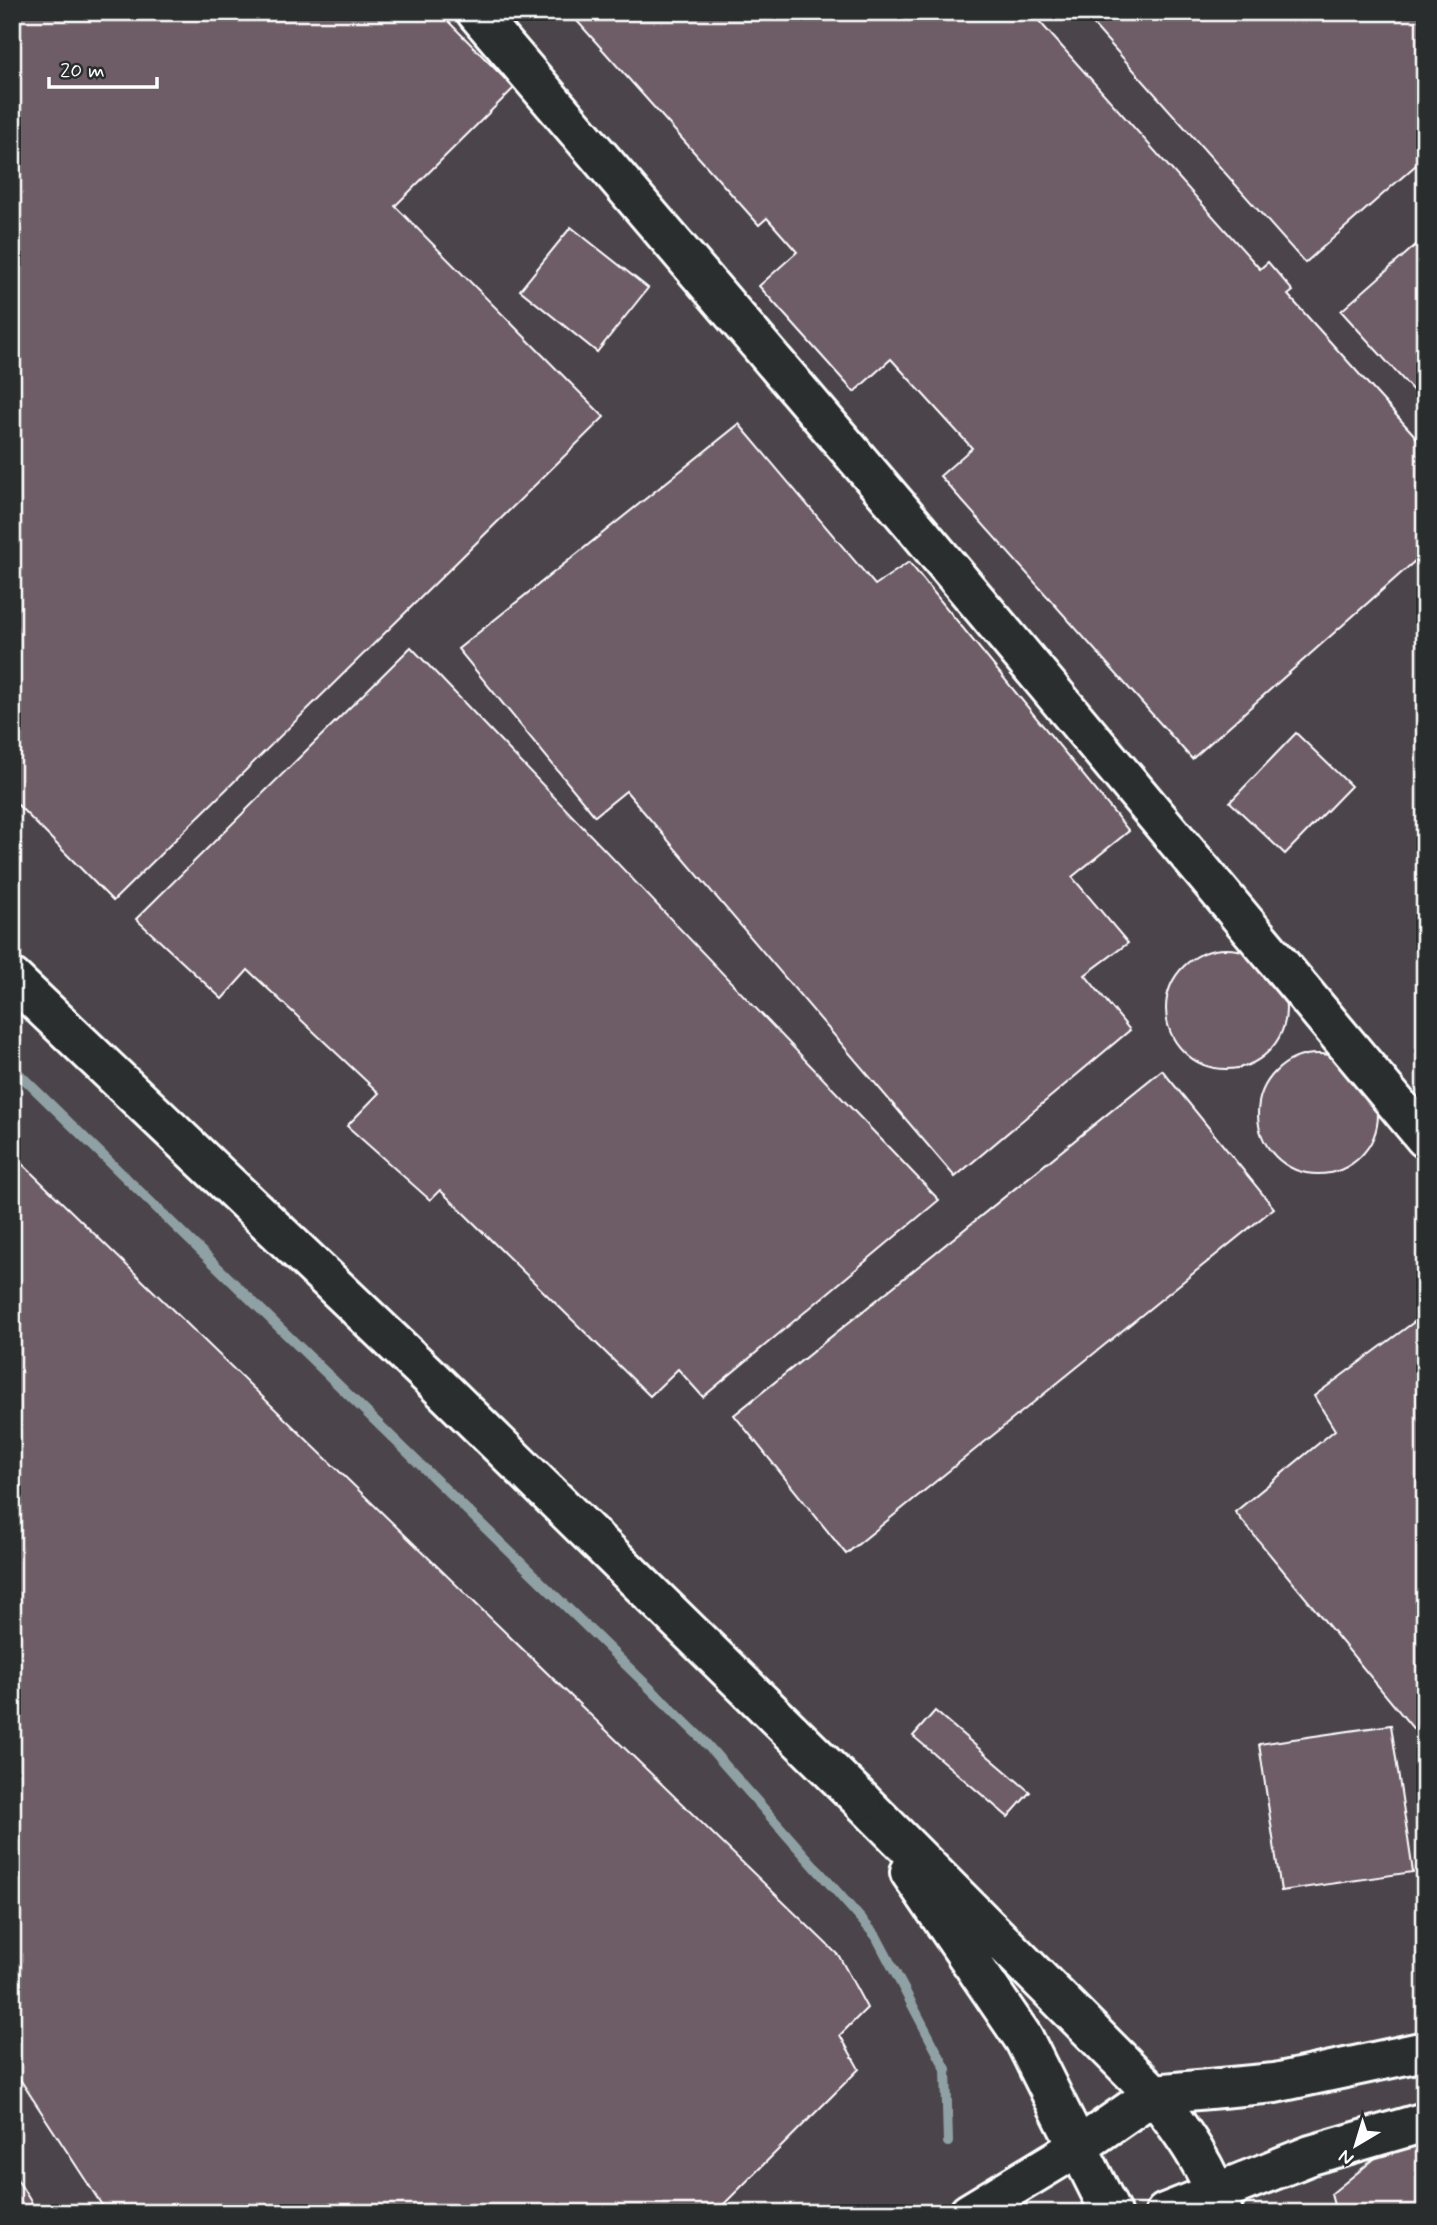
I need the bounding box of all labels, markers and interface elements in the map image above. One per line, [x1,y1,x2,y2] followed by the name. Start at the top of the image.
[49,46,158,90] scale bar
[60,57,105,85] text: 20 m
[1322,2110,1392,2180] north arrow
[1334,2143,1359,2171] text: N

